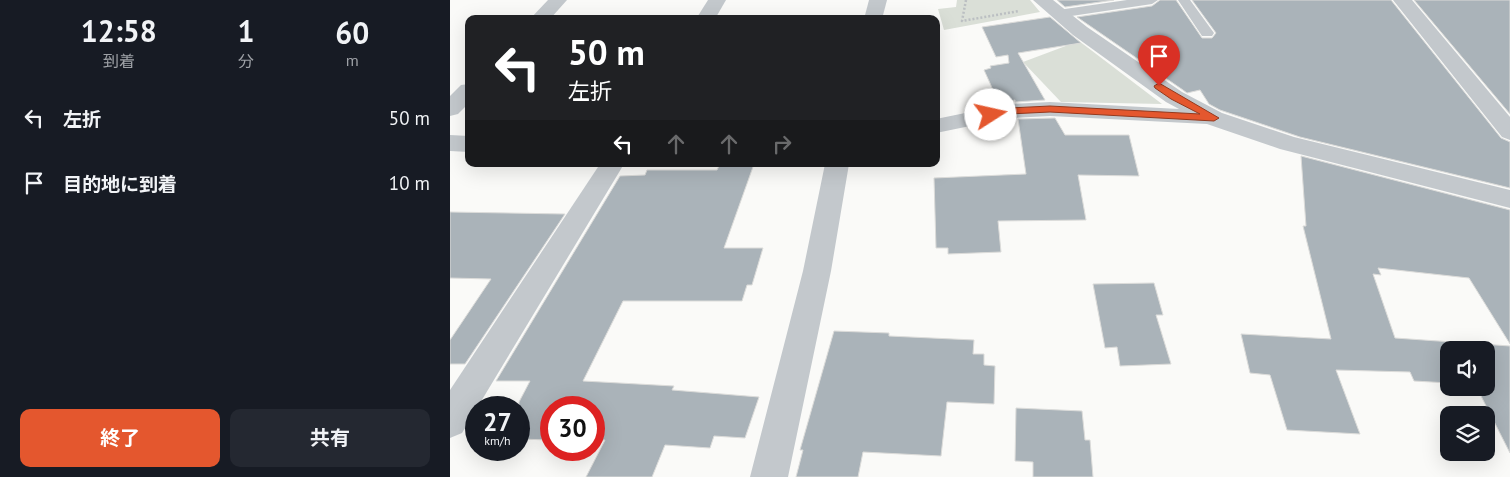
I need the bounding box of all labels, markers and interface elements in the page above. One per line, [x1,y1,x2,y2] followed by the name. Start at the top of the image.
[81,11,157,50] text: 12:58
[238,11,255,50] text: 1
[335,13,369,52] text: 60
[568,29,645,75] text: 50 m
[485,35,550,100] icon: left
[1138,35,1180,86] pin
[1145,42,1173,70] icon: arrive
[346,50,359,70] text: m
[103,51,135,71] text: 到着
[238,51,254,71] text: 分
[568,77,612,105] text: 左折
[964,88,1016,140] position arrow
[20,104,48,132] icon: left
[389,106,430,130] text: 50 m
[63,107,101,131] text: 左折
[609,130,637,158] icon: left
[662,130,690,158] icon: ahead
[715,130,743,158] icon: ahead
[768,130,796,158] icon: right
[20,169,48,197] icon: arrive
[389,171,430,195] text: 10 m
[63,172,177,196] text: 目的地に到着
[1440,341,1495,461] map controls
[1440,341,1495,396] button: sound
[540,396,605,461] speed limit sign: 30
[483,406,512,438] text: 27
[1440,406,1495,461] button: layers
[20,409,220,467] button: 終了
[230,409,430,467] button: 共有
[484,433,511,448] text: km/h

